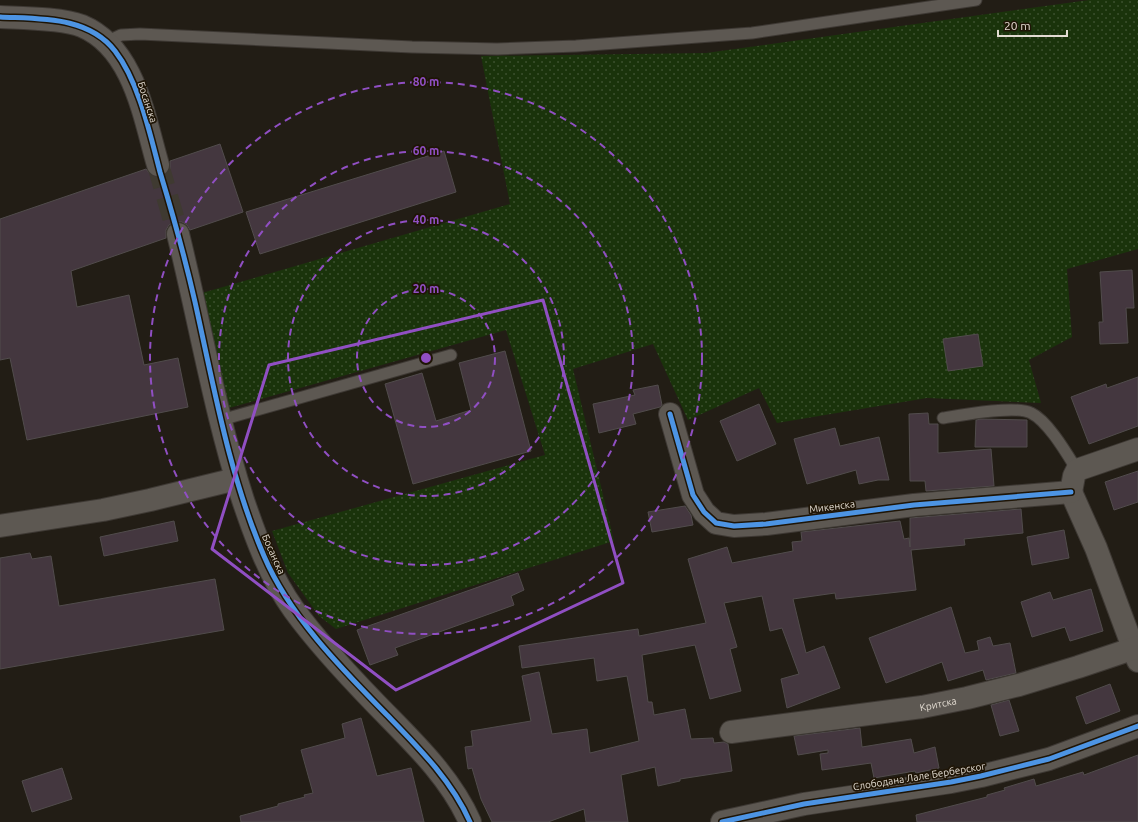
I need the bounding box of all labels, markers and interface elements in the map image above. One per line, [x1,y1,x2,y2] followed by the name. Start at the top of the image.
[998,12,1067,38] scale bar
[1004,19,1031,32] text: 20 m
[413,75,439,88] text: 80 m
[136,80,159,124] street label: Босанска
[413,144,439,157] text: 60 m
[413,213,439,226] text: 40 m
[413,282,439,295] text: 20 m
[419,351,433,365] centre of rings
[809,498,856,515] street label: Микенска
[260,533,287,576] street label: Босанска
[919,695,958,713] street label: Критска
[852,761,986,792] street label: Слободана Лале Берберског

